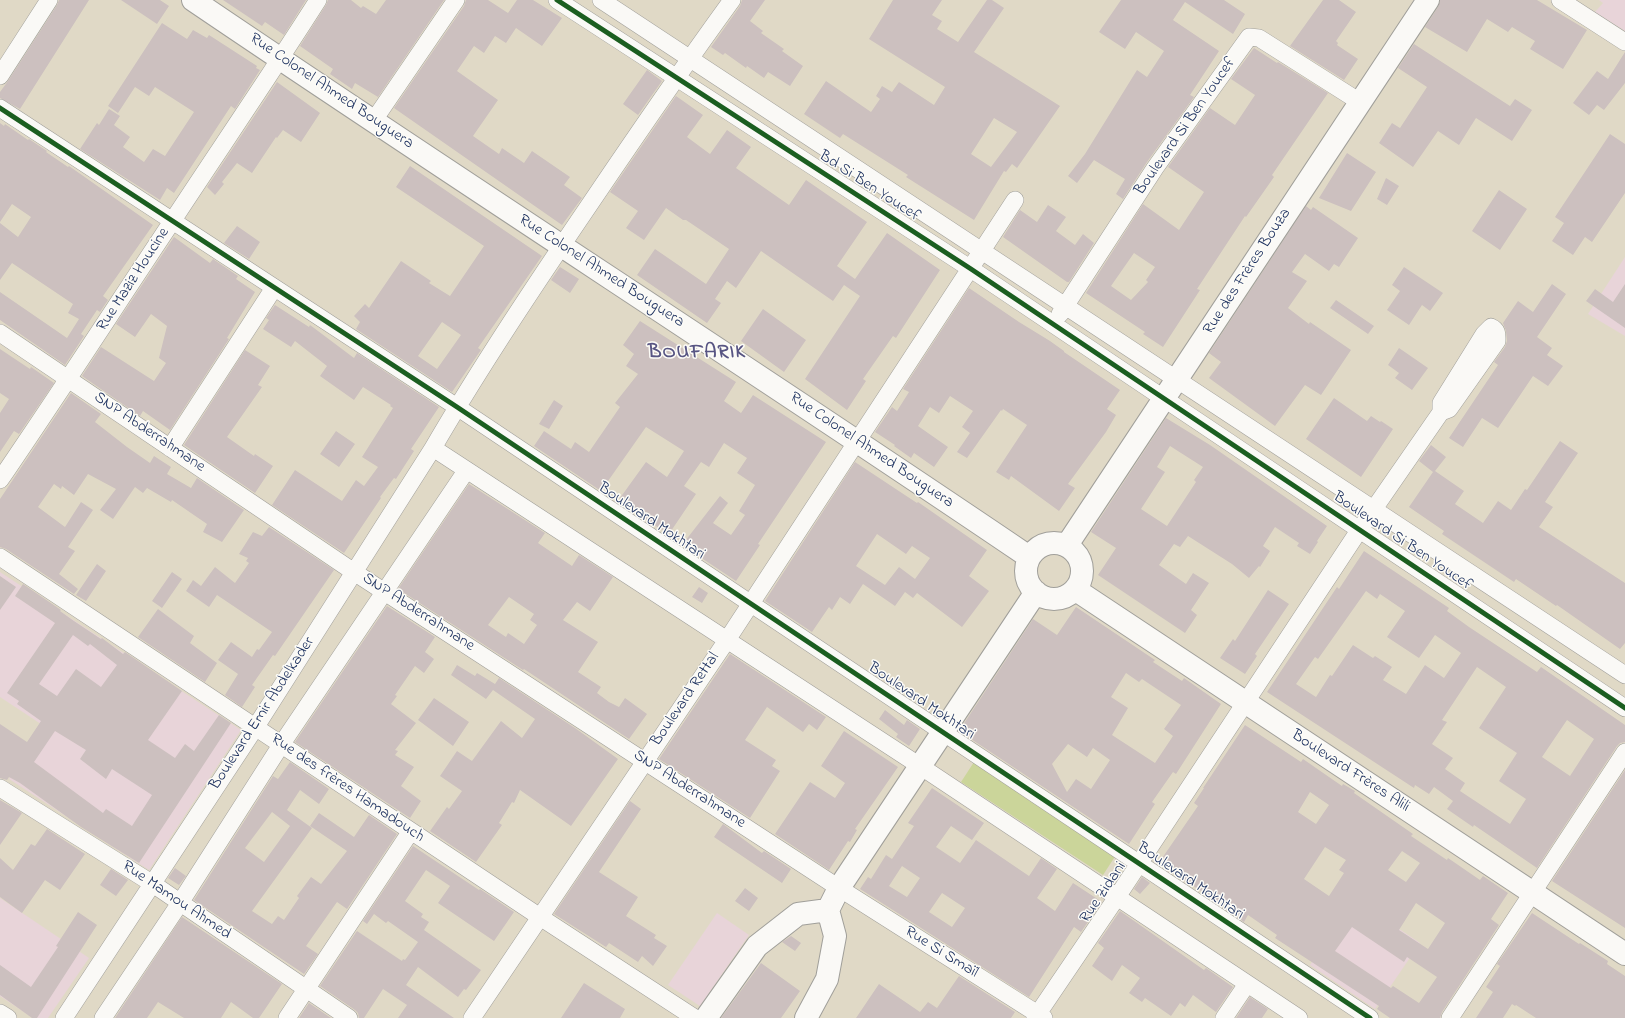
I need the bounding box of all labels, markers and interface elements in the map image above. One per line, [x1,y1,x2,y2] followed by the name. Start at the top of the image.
[245,30,417,154] street label: Rue Colonel Ahmed Bouguera
[1131,54,1241,200] street label: Boulevard Si Ben Youcef
[815,147,923,227] street label: Bd Si Ben Youcef
[1200,205,1296,339] street label: Rue des Frères Bouza
[515,211,687,333] street label: Rue Colonel Ahmed Bouguera
[93,225,175,335] street label: Rue Maziz Houcine
[648,342,746,366] district label: BOUFARIK
[90,389,208,477] street label: SNP Abderrahmane
[785,389,957,513] street label: Rue Colonel Ahmed Bouguera
[594,479,708,565] street label: Boulevard Mokhtari
[1329,488,1475,596] street label: Boulevard Si Ben Youcef
[358,570,478,656] street label: SNP Abderrahmane
[206,634,320,794] street label: Boulevard Emir Abdelkader
[648,649,724,751] street label: Boulevard Rettal
[864,659,978,745] street label: Boulevard Mokhtari
[1287,727,1413,817] street label: Boulevard Frères Alili
[267,730,427,848] street label: Rue des frères Hamadouch
[629,747,749,833] street label: SNP Abderrahmane
[1133,839,1247,925] street label: Boulevard Mokhtari
[118,857,234,945] street label: Rue Mamou Ahmed
[1077,859,1131,927] street label: Rue Zidani
[901,923,981,983] street label: Rue Si Smaïl

